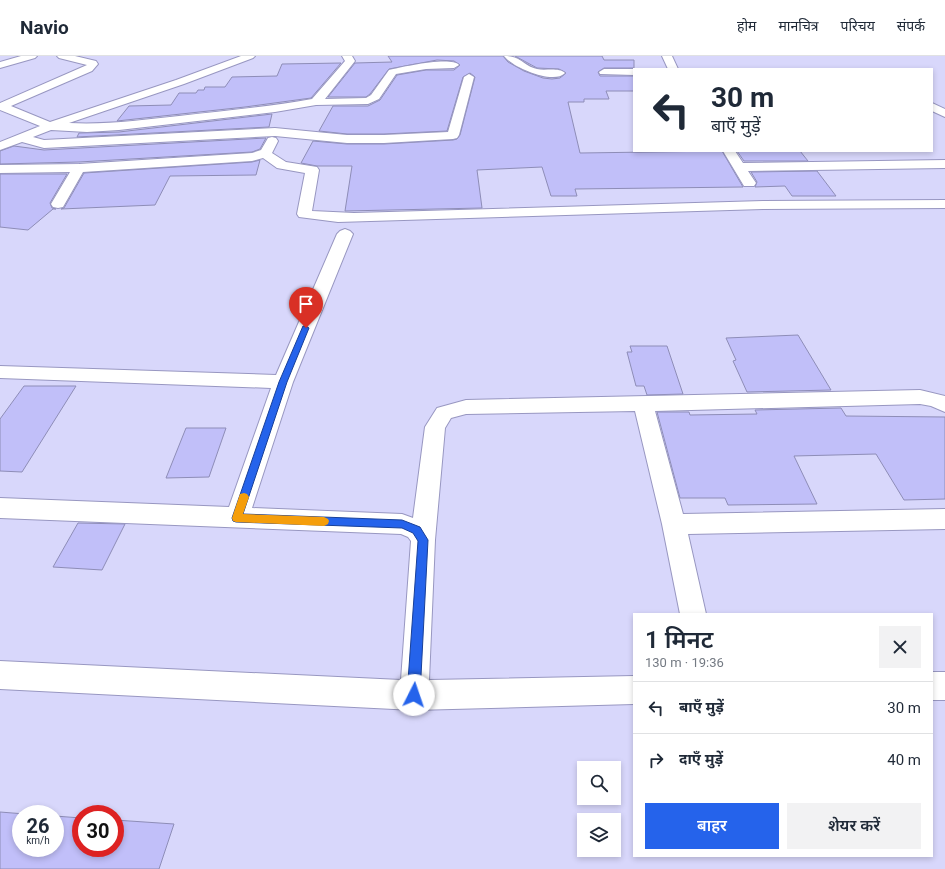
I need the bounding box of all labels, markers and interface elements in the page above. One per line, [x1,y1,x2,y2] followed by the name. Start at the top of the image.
[20,16,69,39] text: Navio
[737,18,756,34] text: होम
[778,18,819,34] text: मानचित्र
[841,18,875,34] text: परिचय
[897,18,925,34] text: संपर्क
[711,81,774,114] text: 30 m
[645,84,697,136] icon: left
[711,115,761,136] text: बाएँ मुड़ें
[289,287,323,328] pin
[295,293,317,315] icon: arrive
[645,626,713,654] text: 1 मिनट
[879,626,921,668] button: close
[645,655,724,670] text: 130 m · 19:36
[393,674,435,716] position arrow
[645,697,667,719] icon: left
[679,698,724,716] text: बाएँ मुड़ें
[887,699,921,717] text: 30 m
[645,749,667,771] icon: right
[679,750,723,768] text: दाएँ मुड़ें
[887,751,921,769] text: 40 m
[577,761,621,857] map controls
[577,761,621,805] button: search
[645,803,779,849] button: बाहर
[787,803,921,849] button: शेयर करें
[72,805,124,857] speed limit sign: 30
[577,813,621,857] button: layers
[27,814,49,838] text: 26
[26,835,50,846] text: km/h

